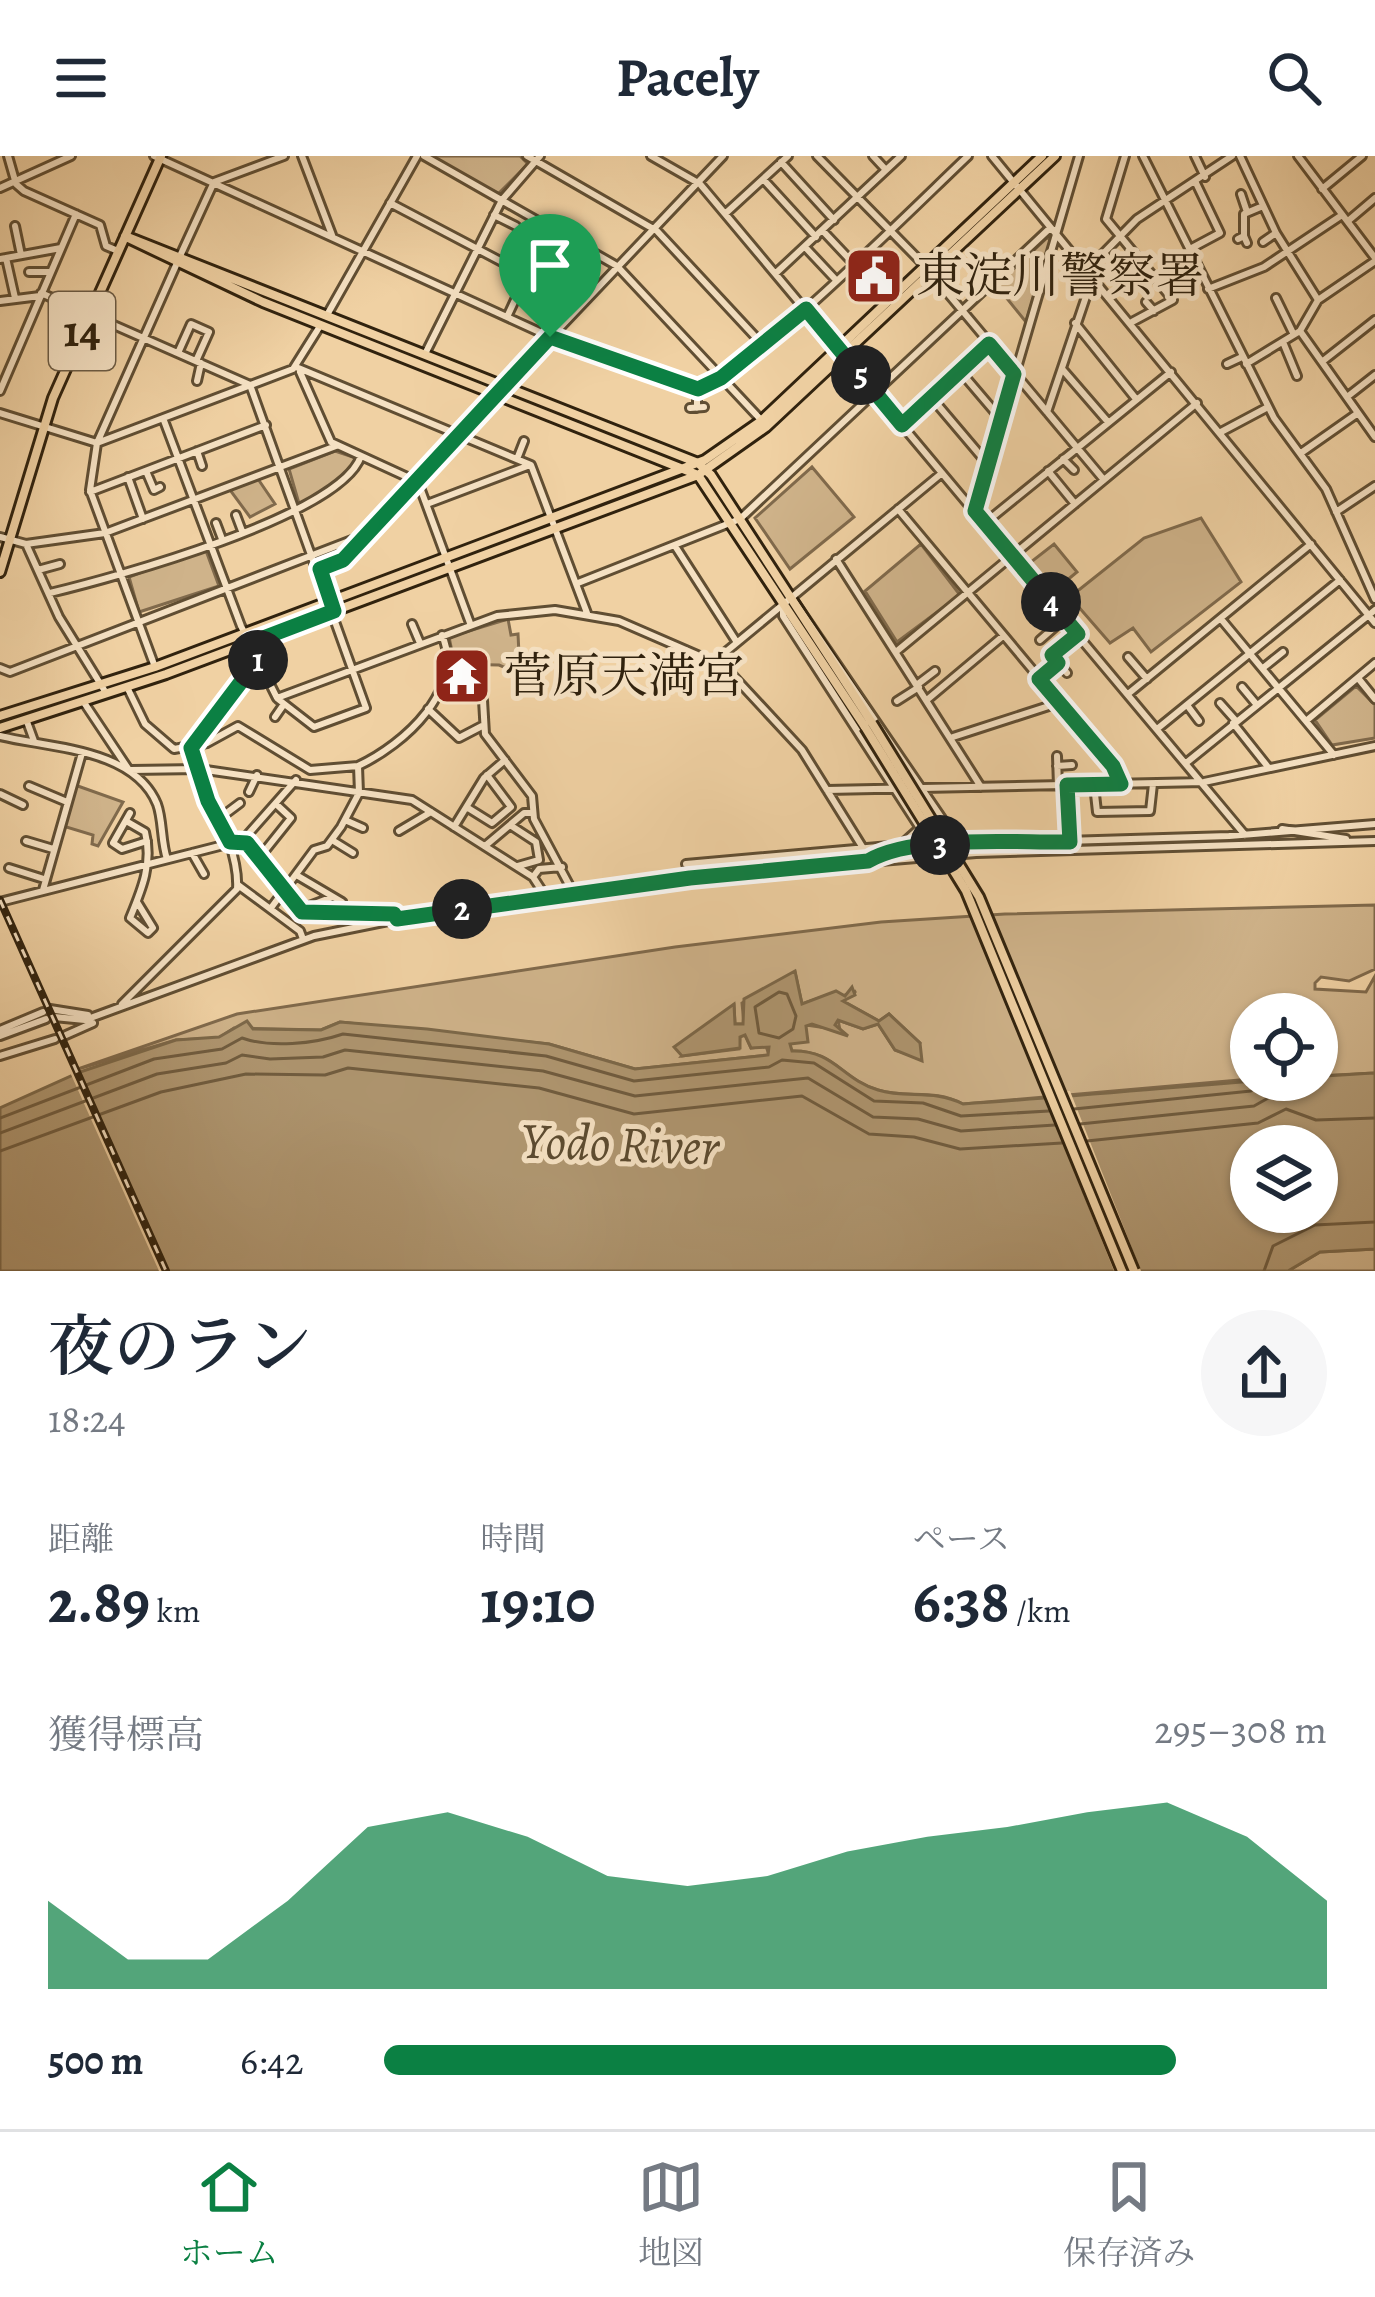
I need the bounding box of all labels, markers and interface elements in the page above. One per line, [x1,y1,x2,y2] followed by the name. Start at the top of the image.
[616,41,759,115] text: Pacely
[48,45,114,111] icon: menu
[1261,45,1327,111] icon: search
[499,214,601,337] pin
[517,232,583,298] icon: arrive
[916,243,1204,309] place label: 東淀川警察署
[843,245,905,307] public building icon: 東淀川警察署
[49,292,115,370] road number: 14
[831,345,891,405] pin: 5
[854,352,868,397] text: 5
[1021,572,1081,632] pin: 4
[1043,579,1059,624] text: 4
[228,630,288,690] pin: 1
[252,637,264,682] text: 1
[504,643,744,709] place label: 菅原天満宮
[431,645,493,707] temple icon: 菅原天満宮
[910,815,970,875] pin: 3
[933,822,947,867] text: 3
[432,879,492,939] pin: 2
[454,886,470,931] text: 2
[1230,993,1338,1233] map controls
[1230,993,1338,1101] button: locate
[520,1106,722,1183] water label: Yodo River
[1230,1125,1338,1233] button: layers
[48,1302,312,1392] text: 夜のラン
[1201,1310,1327,1436] button: share
[48,1392,126,1445] text: 18:24
[48,1516,114,1561] text: 距離
[480,1516,546,1561] text: 時間
[913,1516,1010,1561] text: ペース
[48,1561,150,1643] text: 2.89
[480,1561,596,1643] text: 19:10
[913,1561,1010,1643] text: 6:38
[150,1588,200,1633] text: km
[1010,1588,1071,1633] text: /km
[1154,1703,1327,1756] text: 295–308 m
[48,1708,204,1761] text: 獲得標高
[48,2034,143,2087] text: 500 m
[240,2034,304,2087] text: 6:42
[180,2154,279,2275] tab: ホーム
[638,2154,704,2275] tab: 地図
[1063,2154,1195,2275] tab: 保存済み

